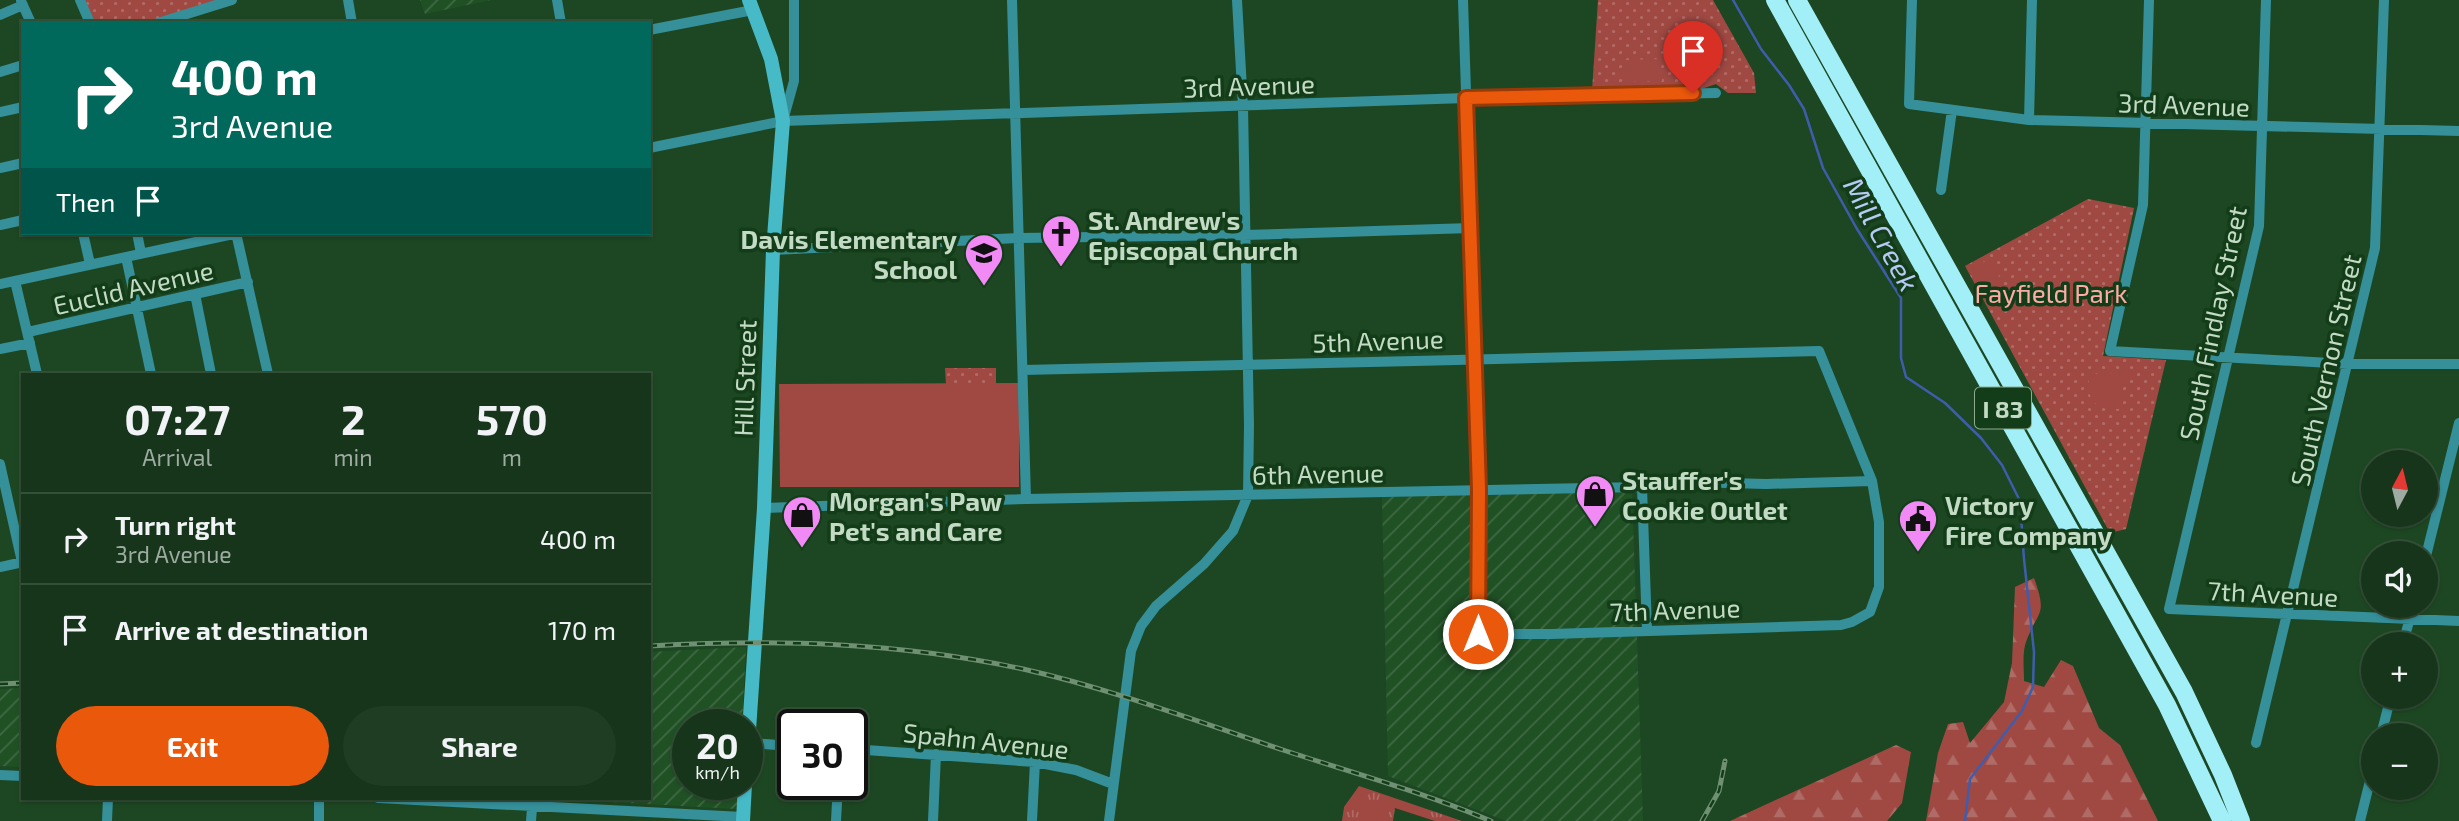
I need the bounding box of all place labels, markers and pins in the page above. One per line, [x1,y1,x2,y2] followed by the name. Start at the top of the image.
[1663,21,1723,93] pin
[1088,204,1298,265] place label: St. Andrew's Episcopal Church
[1040,213,1082,268] church icon: St. Andrew's Episcopal Church
[740,223,957,284] place label: Davis Elementary School
[963,232,1005,287] school or university icon: Davis Elementary School
[1622,464,1788,525] place label: Stauffer's Cookie Outlet
[1574,473,1616,528] shop icon: Stauffer's Cookie Outlet
[829,485,1003,546] place label: Morgan's Paw Pet's and Care
[1945,489,2112,551] place label: Victory Fire Company
[781,494,823,549] shop icon: Morgan's Paw Pet's and Care
[1897,498,1939,553] public building icon: Victory Fire Company

